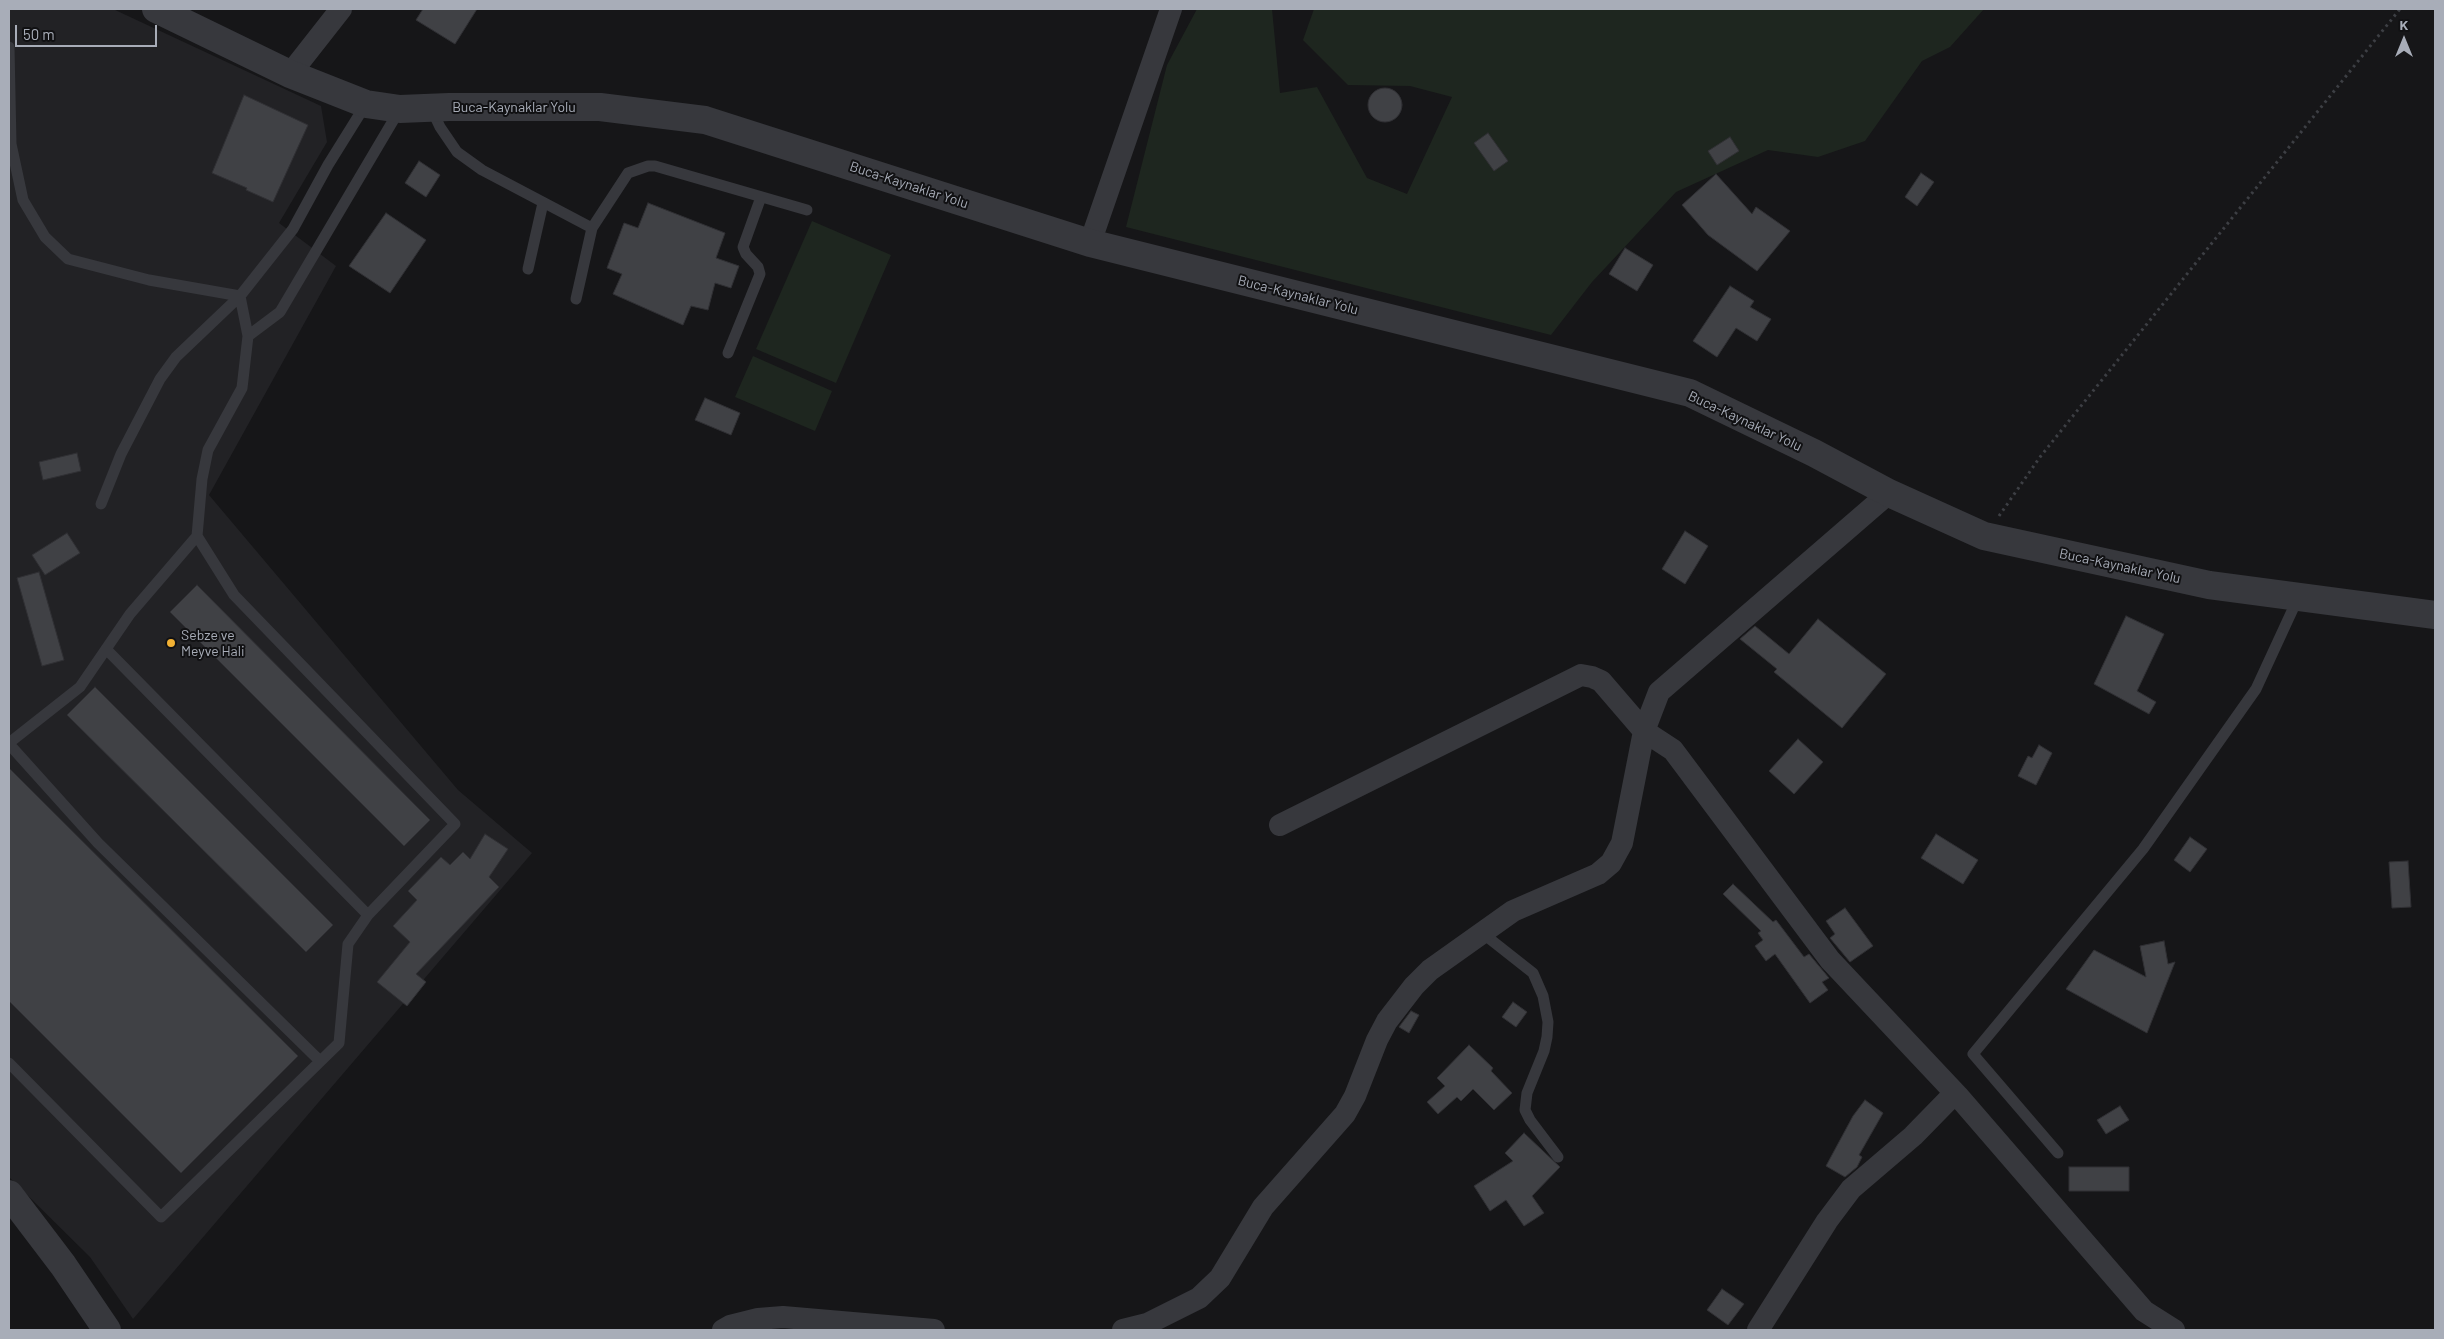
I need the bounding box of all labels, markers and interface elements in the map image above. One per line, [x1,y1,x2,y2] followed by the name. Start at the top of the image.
[18,15,160,47] scale bar
[2379,15,2429,65] north arrow
[2400,16,2408,33] text: K
[23,25,55,43] text: 50 m
[452,99,576,115] street label: Buca-Kaynaklar Yolu
[848,158,970,212] street label: Buca-Kaynaklar Yolu
[1236,272,1360,318] street label: Buca-Kaynaklar Yolu
[1685,387,1805,455] street label: Buca-Kaynaklar Yolu
[2058,545,2182,587] street label: Buca-Kaynaklar Yolu
[181,627,245,660] place label: Sebze ve Meyve Hali
[165,637,177,649] marker: Sebze ve Meyve Hali

